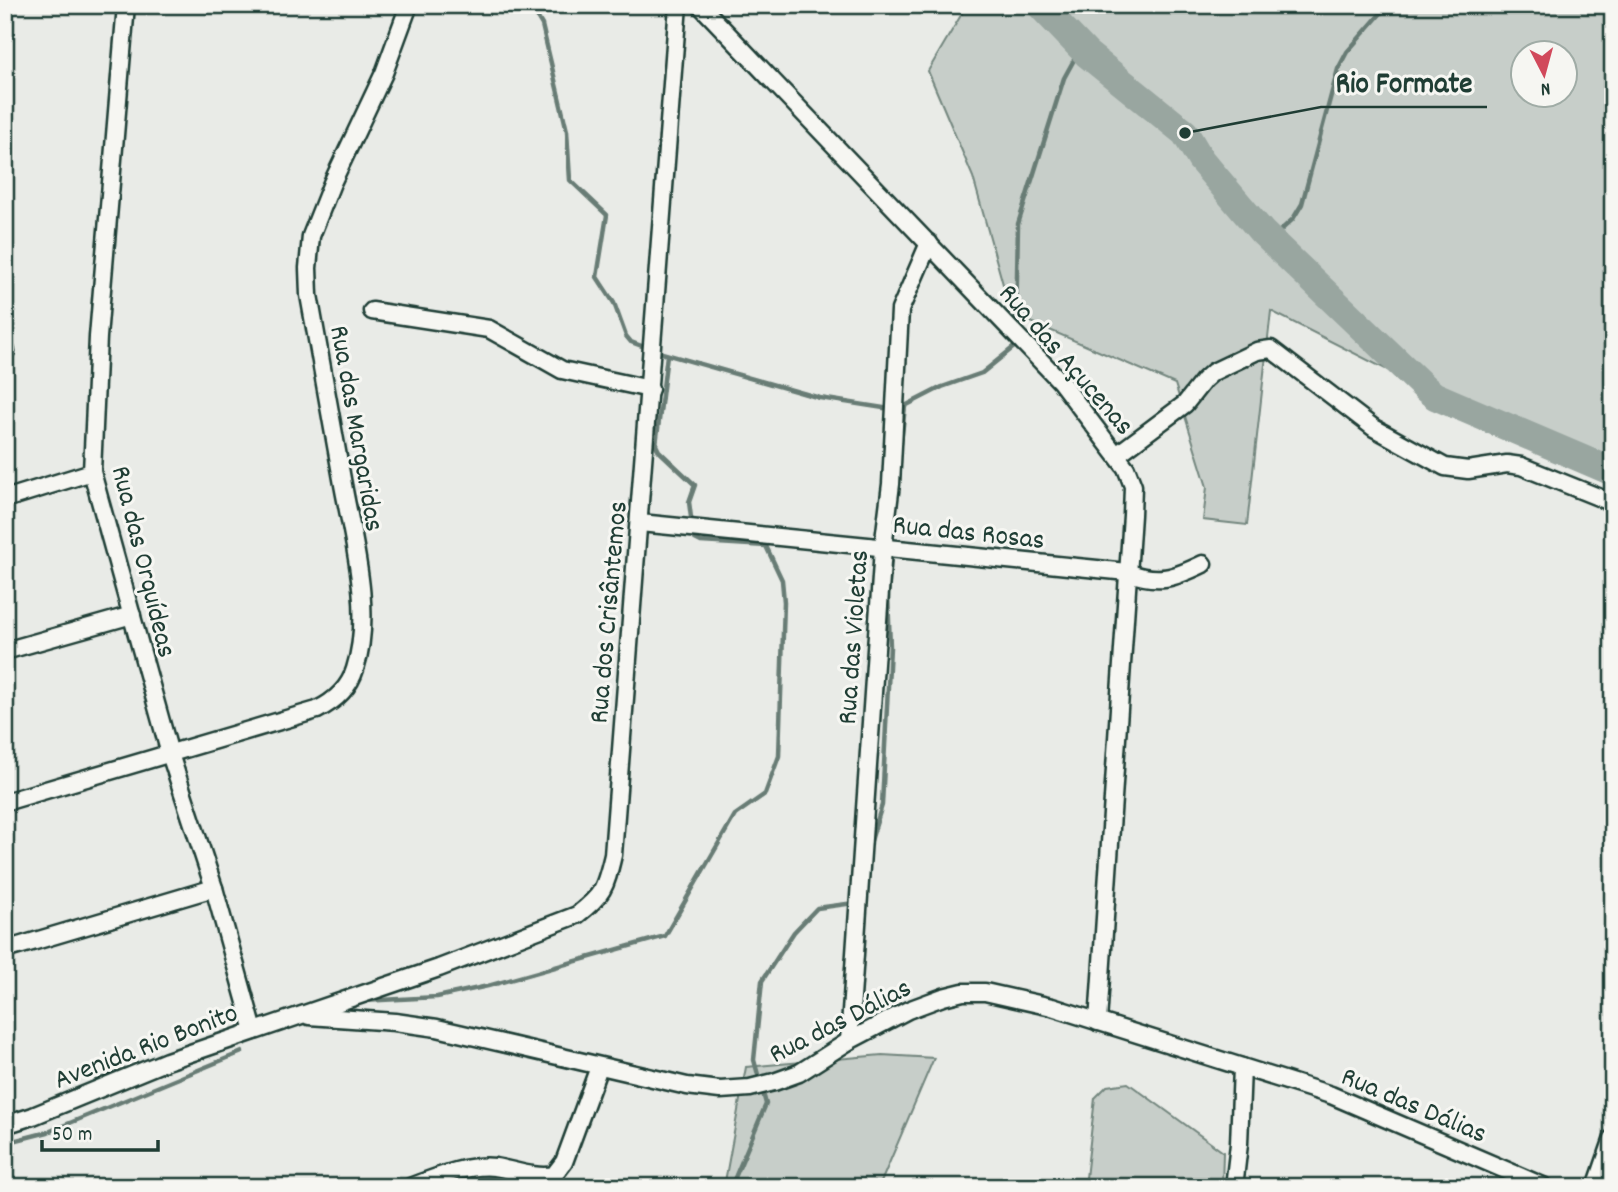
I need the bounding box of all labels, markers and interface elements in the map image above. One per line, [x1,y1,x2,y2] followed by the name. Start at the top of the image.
[1510,38,1580,108] north arrow
[1321,56,1487,107] callout: Rio Formate
[1335,65,1473,108] text: Rio Formate
[1539,74,1551,101] text: N
[987,277,1142,446] street label: Rua das Açucenas
[316,323,392,535] street label: Rua das Margaridas
[98,462,184,662] street label: Rua das Orquídeas
[581,500,641,725] street label: Rua dos Crisântemos
[891,507,1046,563] street label: Rua das Rosas
[830,549,882,726] street label: Rua das Violetas
[763,970,919,1076] street label: Rua das Dálias
[49,995,245,1102] street label: Avenida Rio Bonito
[1334,1059,1492,1156] street label: Rua das Dálias
[42,1108,158,1152] scale bar
[52,1121,92,1151] text: 50 m

